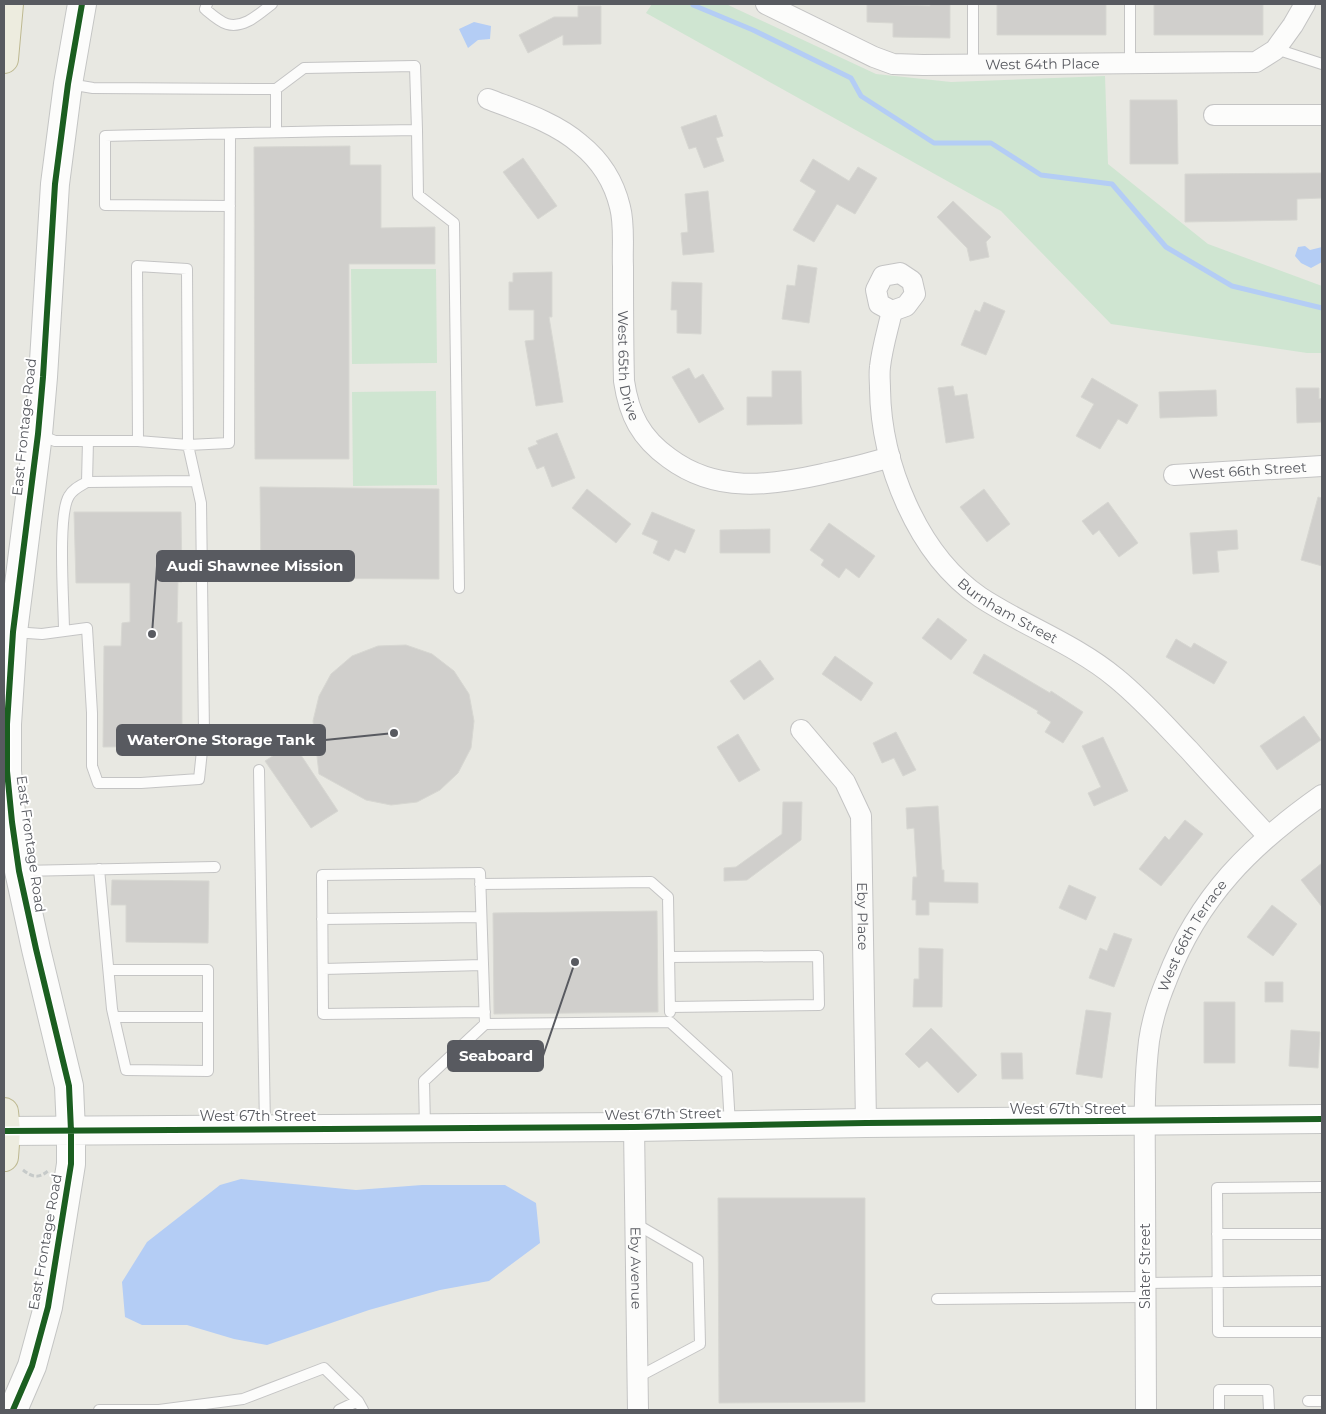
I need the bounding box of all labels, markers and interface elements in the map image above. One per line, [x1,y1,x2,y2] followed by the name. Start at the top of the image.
[985,54,1100,73] street label: West 64th Place
[614,310,643,424] street label: West 65th Drive
[8,357,40,497] street label: East Frontage Road
[1189,458,1307,483] street label: West 66th Street
[157,551,354,581] callout: Audi Shawnee Mission
[166,556,343,575] text: Audi Shawnee Mission
[954,574,1061,648] street label: Burnham Street
[117,725,325,755] callout: WaterOne Storage Tank
[127,730,315,749] text: WaterOne Storage Tank
[12,774,50,914] street label: East Frontage Road
[1154,876,1231,994] street label: West 66th Terrace
[853,882,872,951] street label: Eby Place
[448,1041,543,1071] callout: Seaboard
[459,1046,533,1065] text: Seaboard
[1009,1100,1127,1118] street label: West 67th Street
[604,1104,722,1124] street label: West 67th Street
[199,1107,317,1125] street label: West 67th Street
[24,1172,66,1312] street label: East Frontage Road
[1136,1223,1154,1309] street label: Slater Street
[626,1226,646,1310] street label: Eby Avenue

